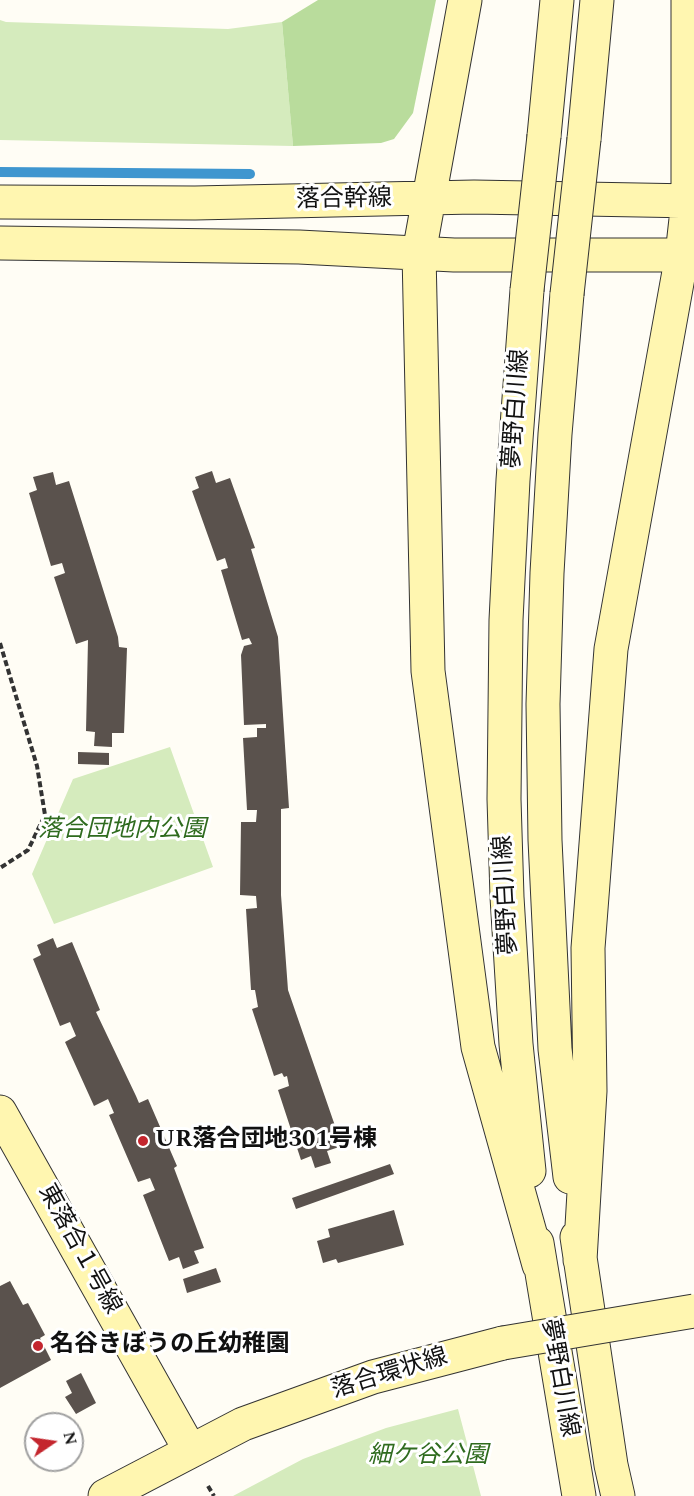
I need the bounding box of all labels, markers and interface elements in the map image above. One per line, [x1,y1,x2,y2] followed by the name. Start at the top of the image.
[296,186,392,216] street label: 落合幹線
[499,348,537,470] street label: 夢野白川線
[38,817,206,845] park label: 落合団地内公園
[490,834,526,956] street label: 夢野白川線
[155,1127,377,1155] place label: UR落合団地301号棟
[136,1134,150,1148] marker: UR落合団地301号棟
[30,1180,126,1320] street label: 東落合１号線
[533,1316,583,1440] street label: 夢野白川線
[50,1332,290,1360] place label: 名谷きぼうの丘幼稚園
[31,1339,45,1353] marker: 名谷きぼうの丘幼稚園
[328,1344,452,1406] street label: 落合環状線
[24,1412,84,1472] north arrow
[56,1429,83,1447] text: N
[368,1443,488,1471] park label: 細ケ谷公園

